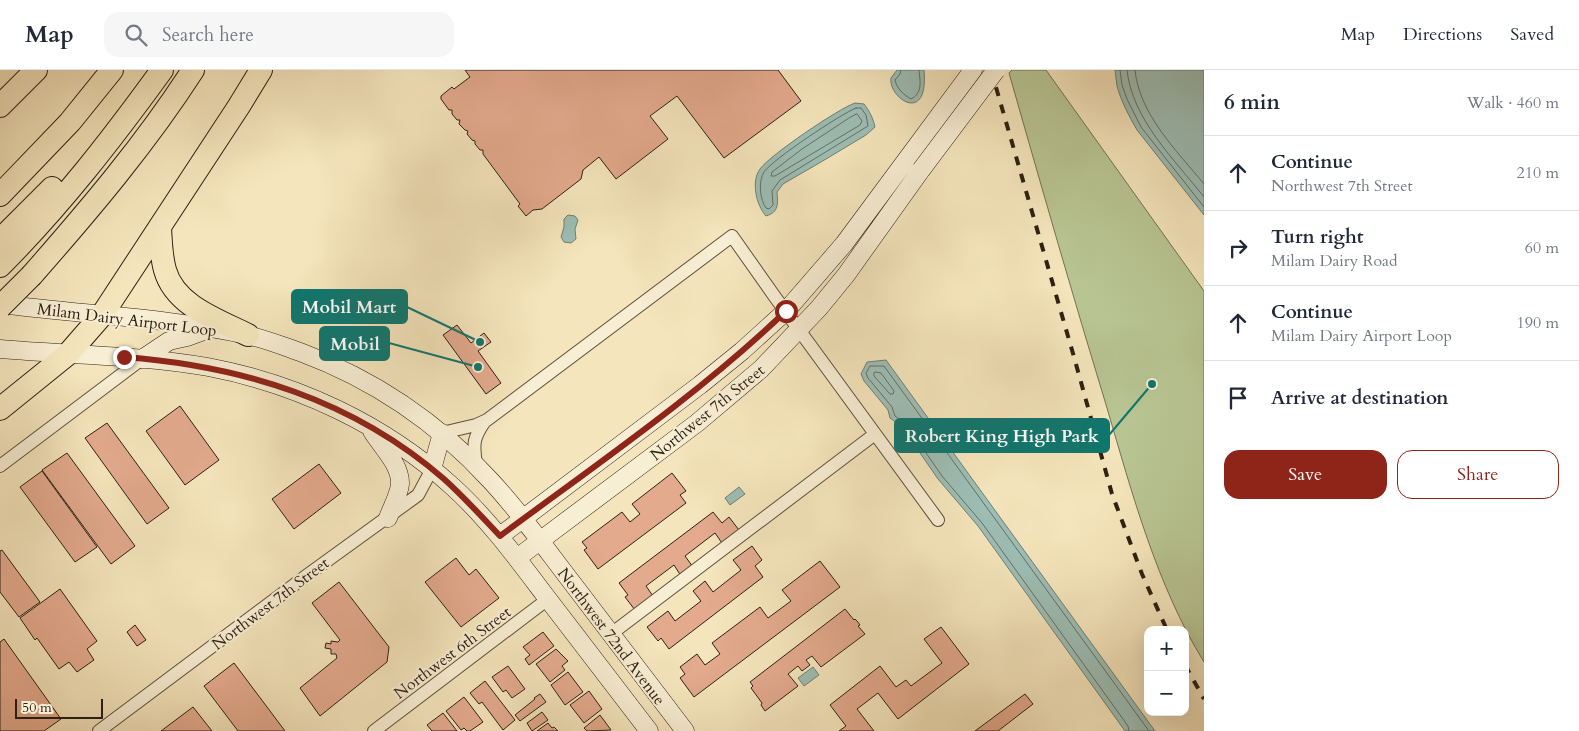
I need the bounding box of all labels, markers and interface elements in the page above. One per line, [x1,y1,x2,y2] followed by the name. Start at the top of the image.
[104,12,454,57] search box
[25,18,74,51] text: Map
[122,21,150,49] icon: search
[162,22,254,48] text: Search here
[1341,22,1375,47] text: Map
[1403,22,1482,47] text: Directions
[1510,22,1554,47] text: Saved
[1224,88,1280,117] text: 6 min
[1467,92,1559,114] text: Walk · 460 m
[1271,149,1353,175] text: Continue
[1224,159,1252,187] icon: ahead
[1517,162,1559,184] text: 210 m
[1271,175,1413,197] text: Northwest 7th Street
[1271,224,1363,250] text: Turn right
[1224,234,1252,262] icon: right
[1525,237,1559,259] text: 60 m
[1271,250,1398,272] text: Milam Dairy Road
[292,290,407,323] callout: Mobil Mart
[302,295,397,320] text: Mobil Mart
[36,298,218,342] street label: Milam Dairy Airport Loop
[1271,299,1353,325] text: Continue
[775,300,798,323] route start
[1224,309,1252,337] icon: ahead
[1517,312,1559,334] text: 190 m
[1271,325,1452,347] text: Milam Dairy Airport Loop
[320,327,389,360] callout: Mobil
[330,332,380,357] text: Mobil
[113,346,136,369] route end
[646,360,770,466] street label: Northwest 7th Street
[1224,384,1252,412] icon: arrive
[1271,385,1448,411] text: Arrive at destination
[895,419,1109,452] callout: Robert King High Park
[905,424,1100,449] text: Robert King High Park
[1224,450,1387,499] button: Save
[1397,450,1559,499] button: Share
[207,552,334,655] street label: Northwest 7th Street
[552,563,670,710] street label: Northwest 72nd Avenue
[389,601,516,704] street label: Northwest 6th Street
[1144,626,1189,716] map controls
[1144,626,1189,671] button: +
[1144,671,1189,716] button: −
[15,696,102,719] scale bar
[22,698,52,717] text: 50 m

